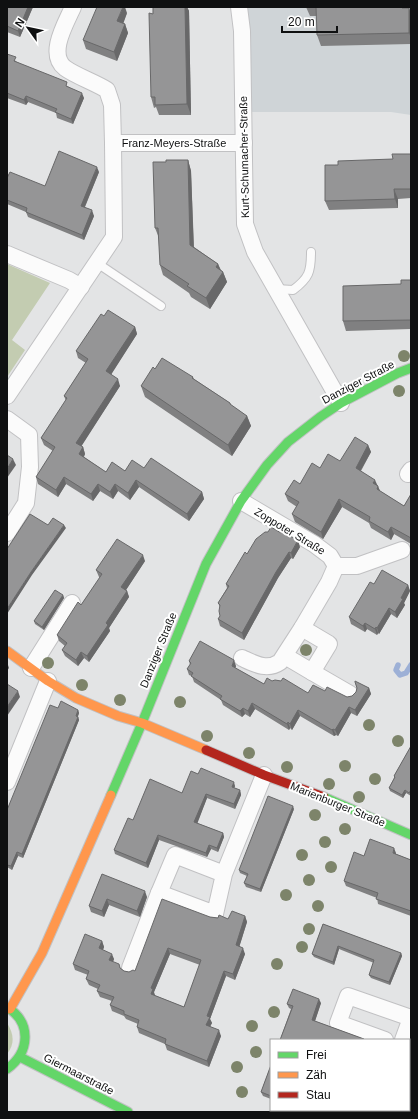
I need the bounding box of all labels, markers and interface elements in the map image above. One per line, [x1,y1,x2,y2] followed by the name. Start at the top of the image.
[8,8,48,48] north arrow
[282,8,337,34] scale bar
[288,15,315,29] text: 20 m
[12,16,27,29] text: N
[237,96,251,218] street label: Kurt-Schumacher-Straße
[122,137,226,149] street label: Franz-Meyers-Straße
[320,358,396,406] street label: Danziger Straße
[253,505,327,557] street label: Zoppoter Straße
[137,611,179,689] street label: Danziger Straße
[289,779,387,829] street label: Marienburger Straße
[270,1039,410,1111] legend
[306,1048,327,1062] text: Frei
[42,1051,116,1097] street label: Giermaarstraße
[306,1068,327,1082] text: Zäh
[306,1088,331,1102] text: Stau

